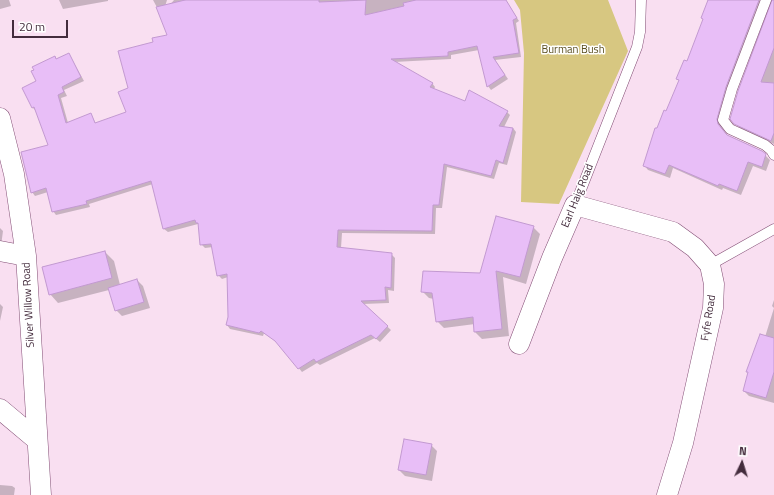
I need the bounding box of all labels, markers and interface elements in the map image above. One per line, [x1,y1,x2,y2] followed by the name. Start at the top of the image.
[14,12,70,38] scale bar
[19,17,45,36] text: 20 m
[541,43,605,57] park label: Burman Bush
[559,162,597,230] street label: Earl Haig Road
[20,262,38,348] street label: Silver Willow Road
[699,294,719,342] street label: Fyfe Road
[722,443,762,483] north arrow
[738,443,747,459] text: N

